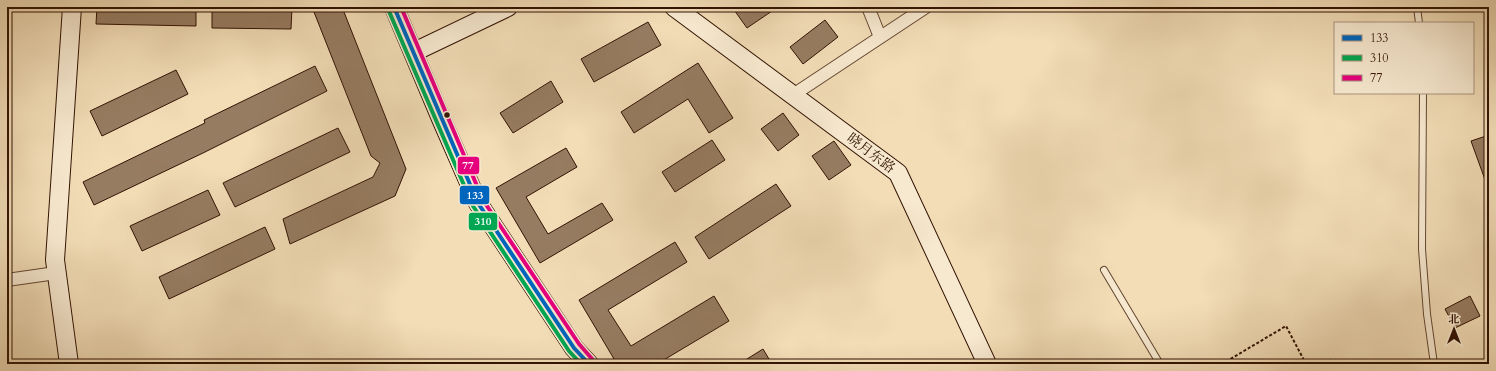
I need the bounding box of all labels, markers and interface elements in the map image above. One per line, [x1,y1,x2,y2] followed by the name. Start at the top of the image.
[1334,22,1474,94] legend
[1370,30,1388,46] text: 133
[1370,50,1388,66] text: 310
[1370,70,1382,86] text: 77
[442,110,452,120] unlabelled marker
[843,129,899,177] street label: 晓月东路
[457,156,480,175] line badge: 77
[462,158,474,173] text: 77
[459,185,490,205] line badge: 133
[467,188,484,203] text: 133
[468,212,498,231] line badge: 310
[475,214,492,229] text: 310
[1434,309,1474,349] north arrow
[1449,312,1460,327] text: 北

